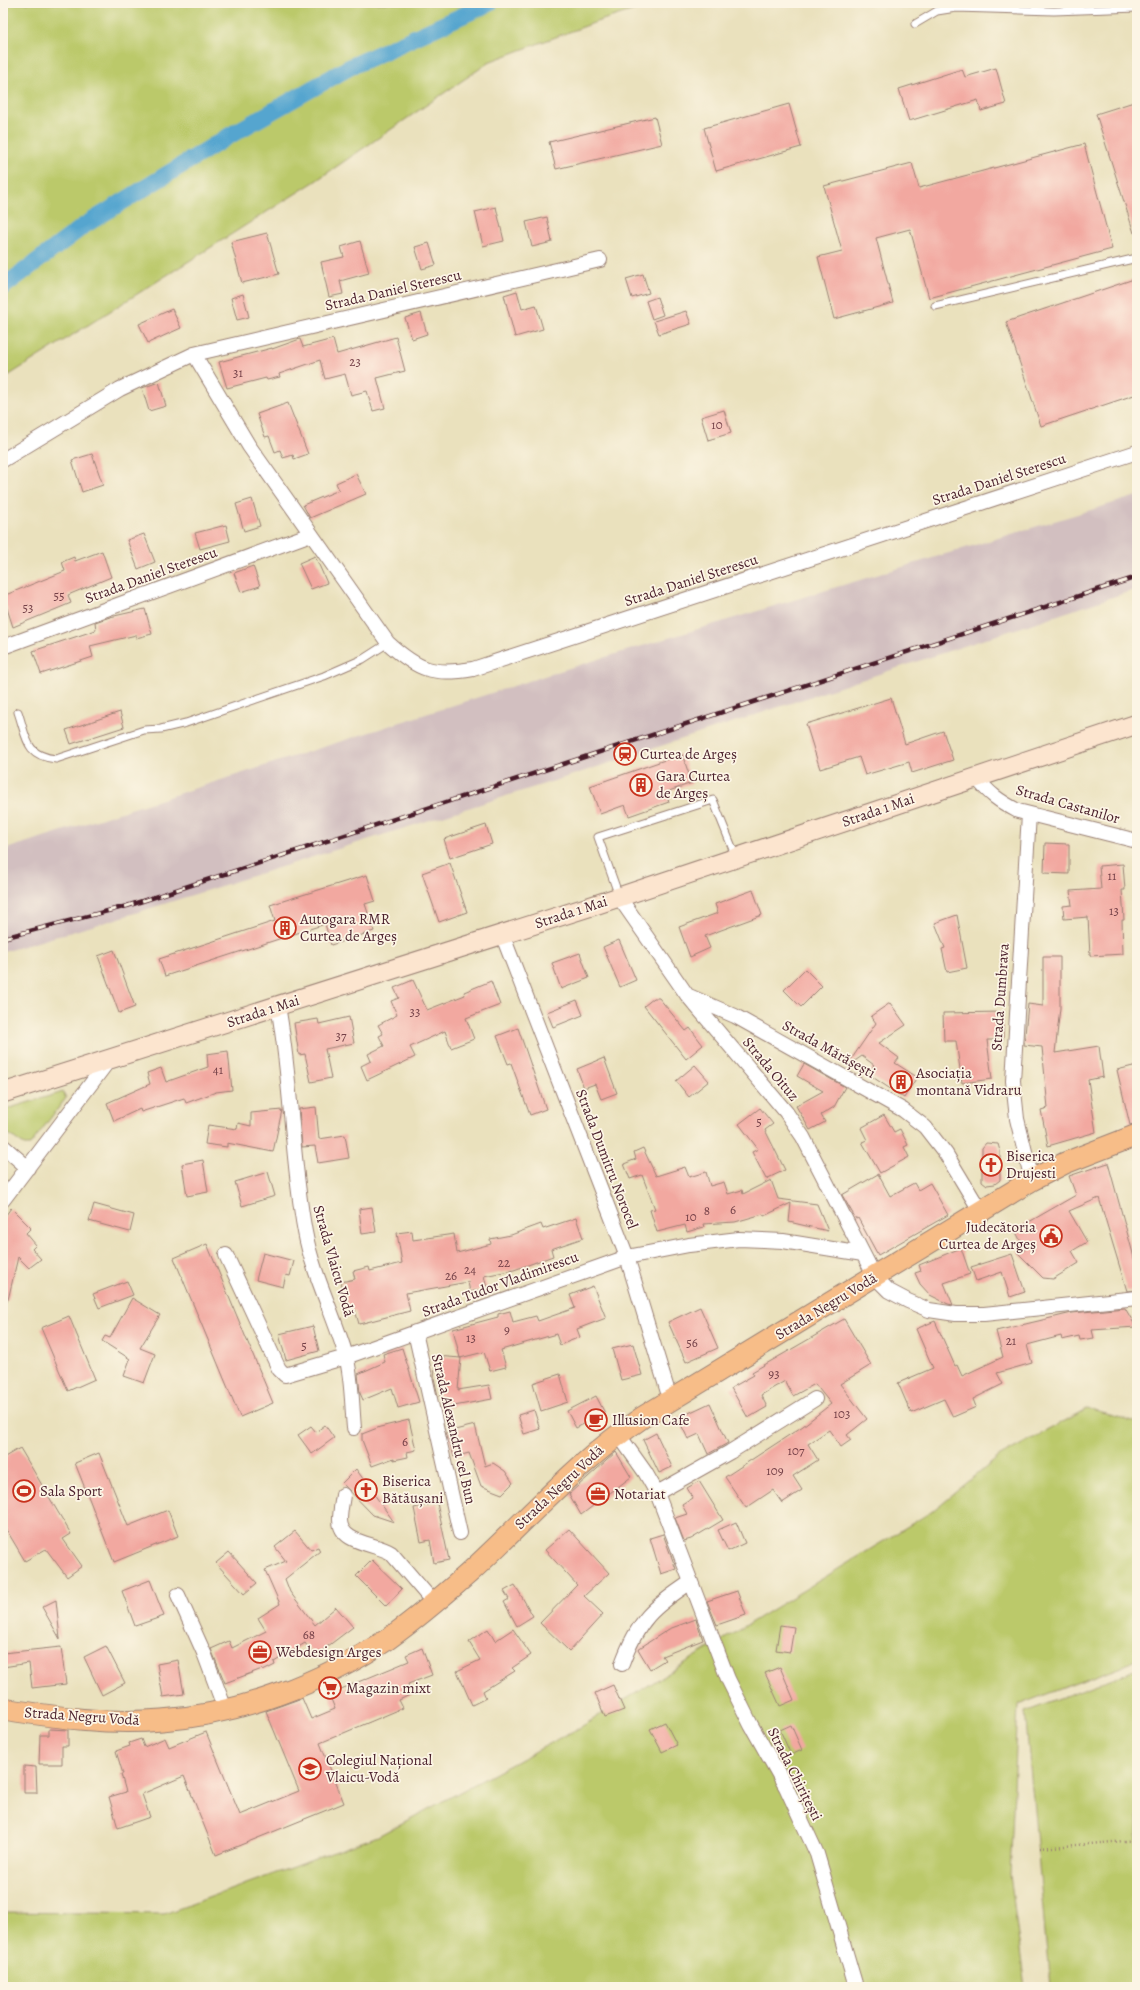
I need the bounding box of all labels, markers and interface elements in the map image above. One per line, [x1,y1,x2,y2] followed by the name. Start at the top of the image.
[323,264,464,315] street label: Strada Daniel Sterescu
[349,353,361,370] house number: 23
[233,364,243,381] house number: 31
[711,416,723,433] house number: 10
[930,448,1069,510] street label: Strada Daniel Sterescu
[82,541,221,608] street label: Strada Daniel Sterescu
[622,549,761,611] street label: Strada Daniel Sterescu
[53,587,65,604] house number: 55
[23,599,34,616] house number: 53
[612,741,638,767] station icon: Curtea de Argeș
[640,744,737,764] place label: Curtea de Argeș
[656,766,730,803] place label: Gara Curtea de Argeș
[628,772,654,798] building icon: Gara Curtea de Argeș
[1014,780,1123,828] street label: Strada Castanilor
[839,788,917,832] street label: Strada 1 Mai
[1108,867,1117,884] house number: 11
[532,891,610,933] street label: Strada 1 Mai
[1109,902,1119,919] house number: 13
[299,909,397,946] place label: Autogara RMR Curtea de Argeș
[272,915,298,941] building icon: Autogara RMR Curtea de Argeș
[986,942,1014,1052] street label: Strada Dumbrava
[224,990,302,1032] street label: Strada 1 Mai
[410,1003,420,1020] house number: 33
[779,1015,879,1083] street label: Strada Mărășești
[336,1027,347,1044] house number: 37
[738,1033,804,1105] street label: Strada Oituz
[213,1061,224,1078] house number: 41
[915,1063,1022,1100] place label: Asociația montană Vidraru
[888,1069,914,1095] building icon: Asociația montană Vidraru
[571,1086,643,1232] street label: Strada Dumitru Norocel
[756,1113,762,1130] house number: 5
[1006,1146,1056,1183] place label: Biserica Drujesti
[978,1152,1004,1178] church icon: Biserica Drujesti
[730,1201,736,1218] house number: 6
[704,1202,710,1219] house number: 8
[308,1203,360,1319] street label: Strada Vlaicu Vodă
[685,1208,697,1225] house number: 10
[939,1217,1036,1254] place label: Judecătoria Curtea de Argeș
[1038,1223,1064,1249] public building icon: Judecătoria Curtea de Argeș
[419,1246,582,1322] street label: Strada Tudor Vladimirescu
[498,1254,510,1271] house number: 22
[464,1261,476,1278] house number: 24
[445,1267,457,1284] house number: 26
[771,1268,881,1344] street label: Strada Negru Vodă
[504,1321,510,1338] house number: 9
[466,1329,476,1346] house number: 13
[1006,1332,1017,1349] house number: 21
[686,1334,698,1351] house number: 56
[301,1337,307,1354] house number: 5
[427,1352,481,1506] street label: Strada Alexandru cel Bun
[768,1365,780,1382] house number: 93
[834,1405,850,1422] house number: 103
[583,1407,609,1433] cafe icon: Illusion Cafe
[612,1410,690,1430] place label: Illusion Cafe
[402,1433,408,1450] house number: 6
[510,1440,608,1534] street label: Strada Negru Vodă
[788,1442,805,1459] house number: 107
[766,1462,784,1479] house number: 109
[382,1471,443,1508] place label: Biserica Bătăușani
[353,1477,379,1503] church icon: Biserica Bătăușani
[11,1478,37,1504] sports icon: Sala Sport
[40,1481,102,1501] place label: Sala Sport
[585,1481,611,1507] office icon: Notariat
[614,1484,666,1504] place label: Notariat
[303,1626,315,1643] house number: 68
[247,1639,273,1665] office icon: Webdesign Arges
[275,1642,381,1662] place label: Webdesign Arges
[317,1675,343,1701] supermarket icon: Magazin mixt
[346,1678,431,1698] place label: Magazin mixt
[24,1702,140,1730] street label: Strada Negru Vodă
[763,1724,827,1824] street label: Strada Chirițești
[325,1750,433,1787] place label: Colegiul Național Vlaicu-Vodă
[297,1756,323,1782] school or university icon: Colegiul Național Vlaicu-Vodă

